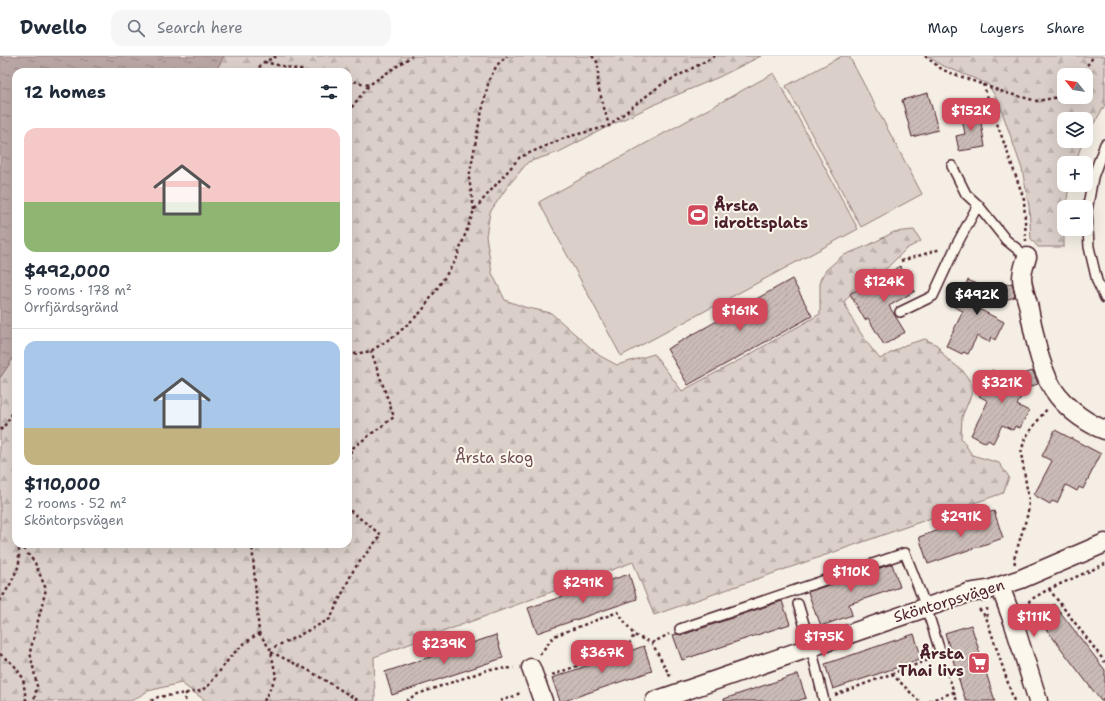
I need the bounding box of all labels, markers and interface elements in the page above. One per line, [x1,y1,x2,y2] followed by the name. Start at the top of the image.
[111,10,391,46] search box
[20,15,87,40] text: Dwello
[125,17,147,39] icon: search
[157,18,243,38] text: Search here
[928,19,958,37] text: Map
[980,19,1024,37] text: Layers
[1046,19,1085,37] text: Share
[1057,68,1093,104] north arrow
[1057,68,1093,236] map controls
[24,81,106,103] text: 12 homes
[318,81,340,103] icon: filters
[943,98,999,132] pin: $152K
[951,102,991,119] text: $152K
[1057,112,1093,148] button: layers
[146,154,218,226] icon: home
[1057,156,1093,192] button: +
[714,195,808,233] place label: Årsta idrottsplats
[1057,200,1093,236] button: −
[685,202,711,228] sports icon: Årsta idrottsplats
[24,260,110,282] text: $492,000
[856,269,912,303] pin: $124K
[864,273,904,290] text: $124K
[24,282,132,299] text: 5 rooms · 178 m²
[949,282,1005,316] pin: $492K
[955,286,999,303] text: $492K
[712,298,768,332] pin: $161K
[24,299,118,316] text: Orrfjärdsgränd
[722,302,758,319] text: $161K
[146,367,218,439] icon: home
[974,370,1030,404] pin: $321K
[982,374,1022,391] text: $321K
[455,446,533,468] park label: Årsta skog
[24,473,100,495] text: $110,000
[24,495,127,512] text: 2 rooms · 52 m²
[933,504,989,538] pin: $291K
[941,508,981,525] text: $291K
[24,512,124,529] text: Sköntorpsvägen
[823,559,879,593] pin: $110K
[832,563,870,580] text: $110K
[555,570,611,604] pin: $291K
[563,574,603,591] text: $291K
[891,575,1007,627] street label: Sköntorpsvägen
[1006,604,1062,638] pin: $111K
[1017,608,1051,625] text: $111K
[796,624,852,658] pin: $175K
[804,628,844,645] text: $175K
[416,631,472,665] pin: $239K
[422,635,466,652] text: $239K
[574,640,630,674] pin: $367K
[898,643,965,681] place label: Årsta Thai livs
[580,644,624,661] text: $367K
[966,650,992,676] supermarket icon: Årsta Thai livs

